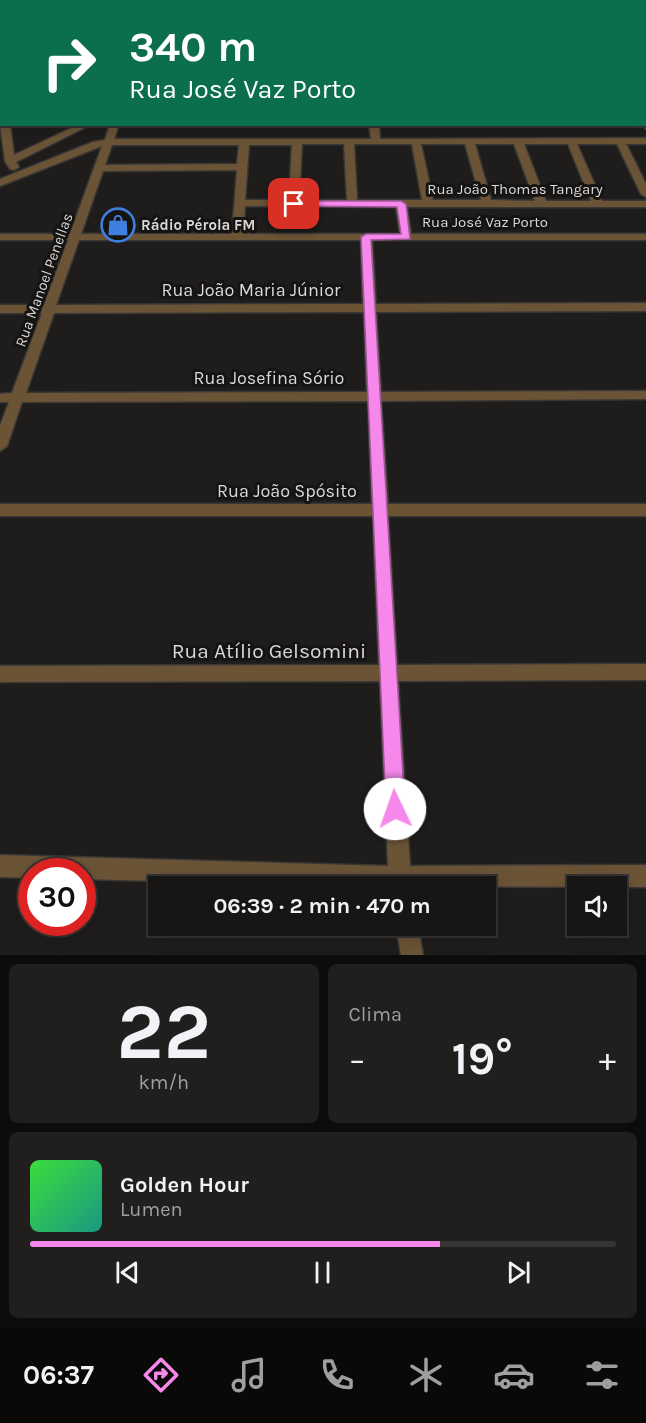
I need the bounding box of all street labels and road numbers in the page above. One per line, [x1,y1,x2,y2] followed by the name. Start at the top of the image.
[427,180,603,198] street label: Rua João Thomas Tangary
[11,211,77,349] street label: Rua Manoel Penellas
[422,213,548,231] street label: Rua José Vaz Porto
[161,279,341,301] street label: Rua João Maria Júnior
[194,367,344,389] street label: Rua Josefina Sório
[217,480,357,502] street label: Rua João Spósito
[172,639,366,663] street label: Rua Atílio Gelsomini

